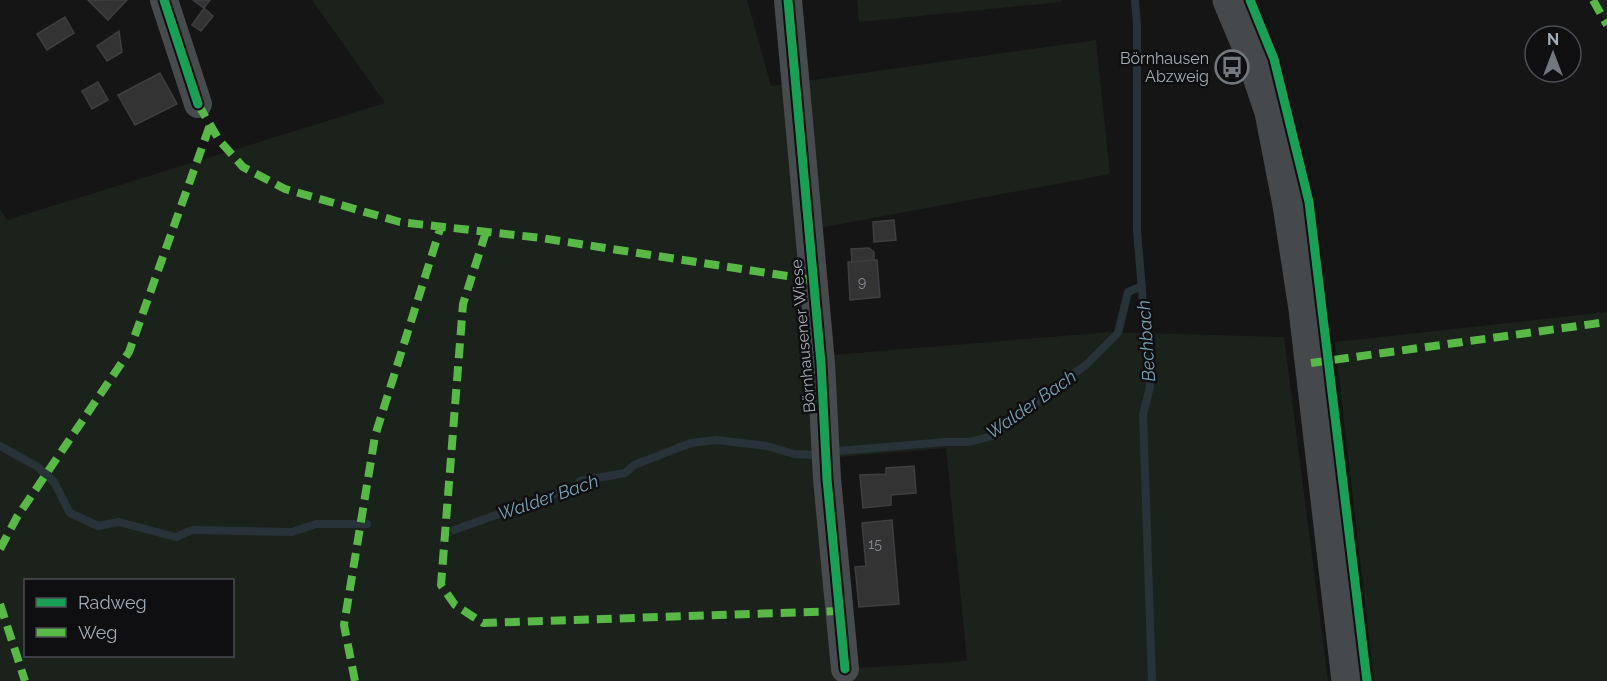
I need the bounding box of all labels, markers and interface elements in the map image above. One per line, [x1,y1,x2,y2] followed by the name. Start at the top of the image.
[1523,24,1583,84] north arrow
[1547,30,1559,49] text: N
[1120,49,1209,86] place label: Börnhausen Abzweig
[1214,49,1250,85] bus stop icon: Börnhausen Abzweig
[787,258,819,414] street label: Börnhausener Wiese
[858,274,866,290] house number: 9
[1133,300,1159,382] water label: Bechbach
[982,365,1080,443] water label: Walder Bach
[495,470,601,524] water label: Walder Bach
[868,536,882,552] house number: 15
[24,579,234,657] legend
[78,592,147,613] text: Radweg
[78,622,117,643] text: Weg

